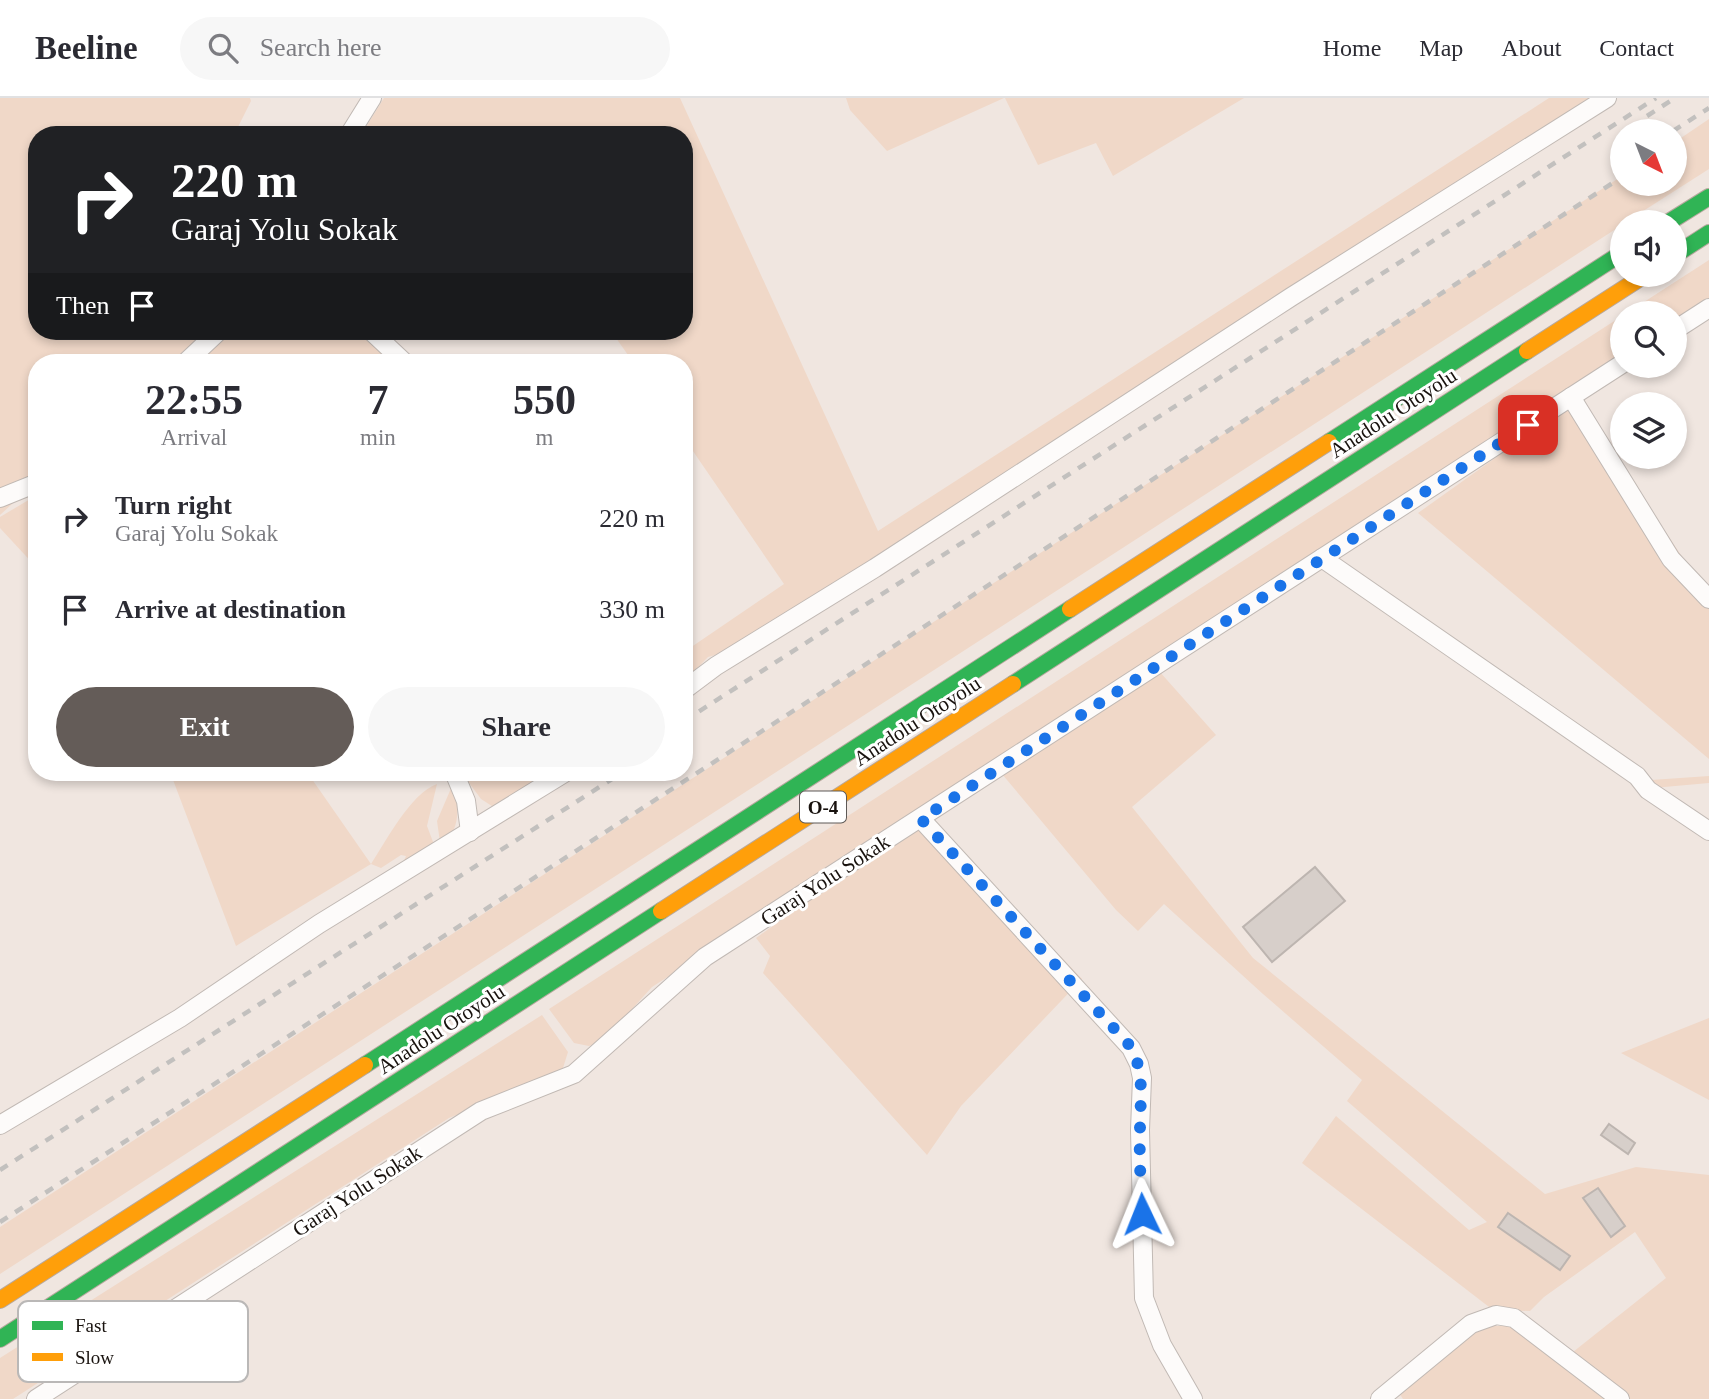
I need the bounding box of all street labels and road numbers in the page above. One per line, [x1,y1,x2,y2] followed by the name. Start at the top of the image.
[1325,363,1461,463] street label: Anadolu Otoyolu
[849,671,985,771] street label: Anadolu Otoyolu
[800,792,846,822] road number: O-4
[756,829,894,931] street label: Garaj Yolu Sokak
[373,979,509,1079] street label: Anadolu Otoyolu
[288,1140,426,1242] street label: Garaj Yolu Sokak

